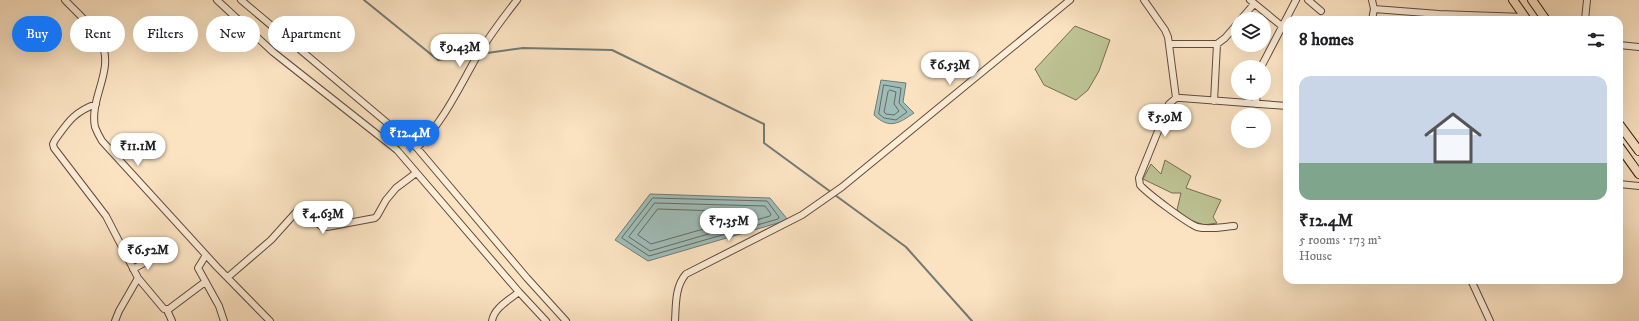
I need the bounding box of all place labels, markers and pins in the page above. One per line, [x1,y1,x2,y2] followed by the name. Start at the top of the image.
[427,34,493,68] pin: ₹9.43M
[917,52,983,86] pin: ₹6.53M
[1137,104,1193,138] pin: ₹5.9M
[377,120,443,154] pin: ₹12.4M
[105,133,171,167] pin: ₹11.1M
[290,201,356,235] pin: ₹4.63M
[696,208,762,242] pin: ₹7.35M
[115,237,181,271] pin: ₹6.52M

